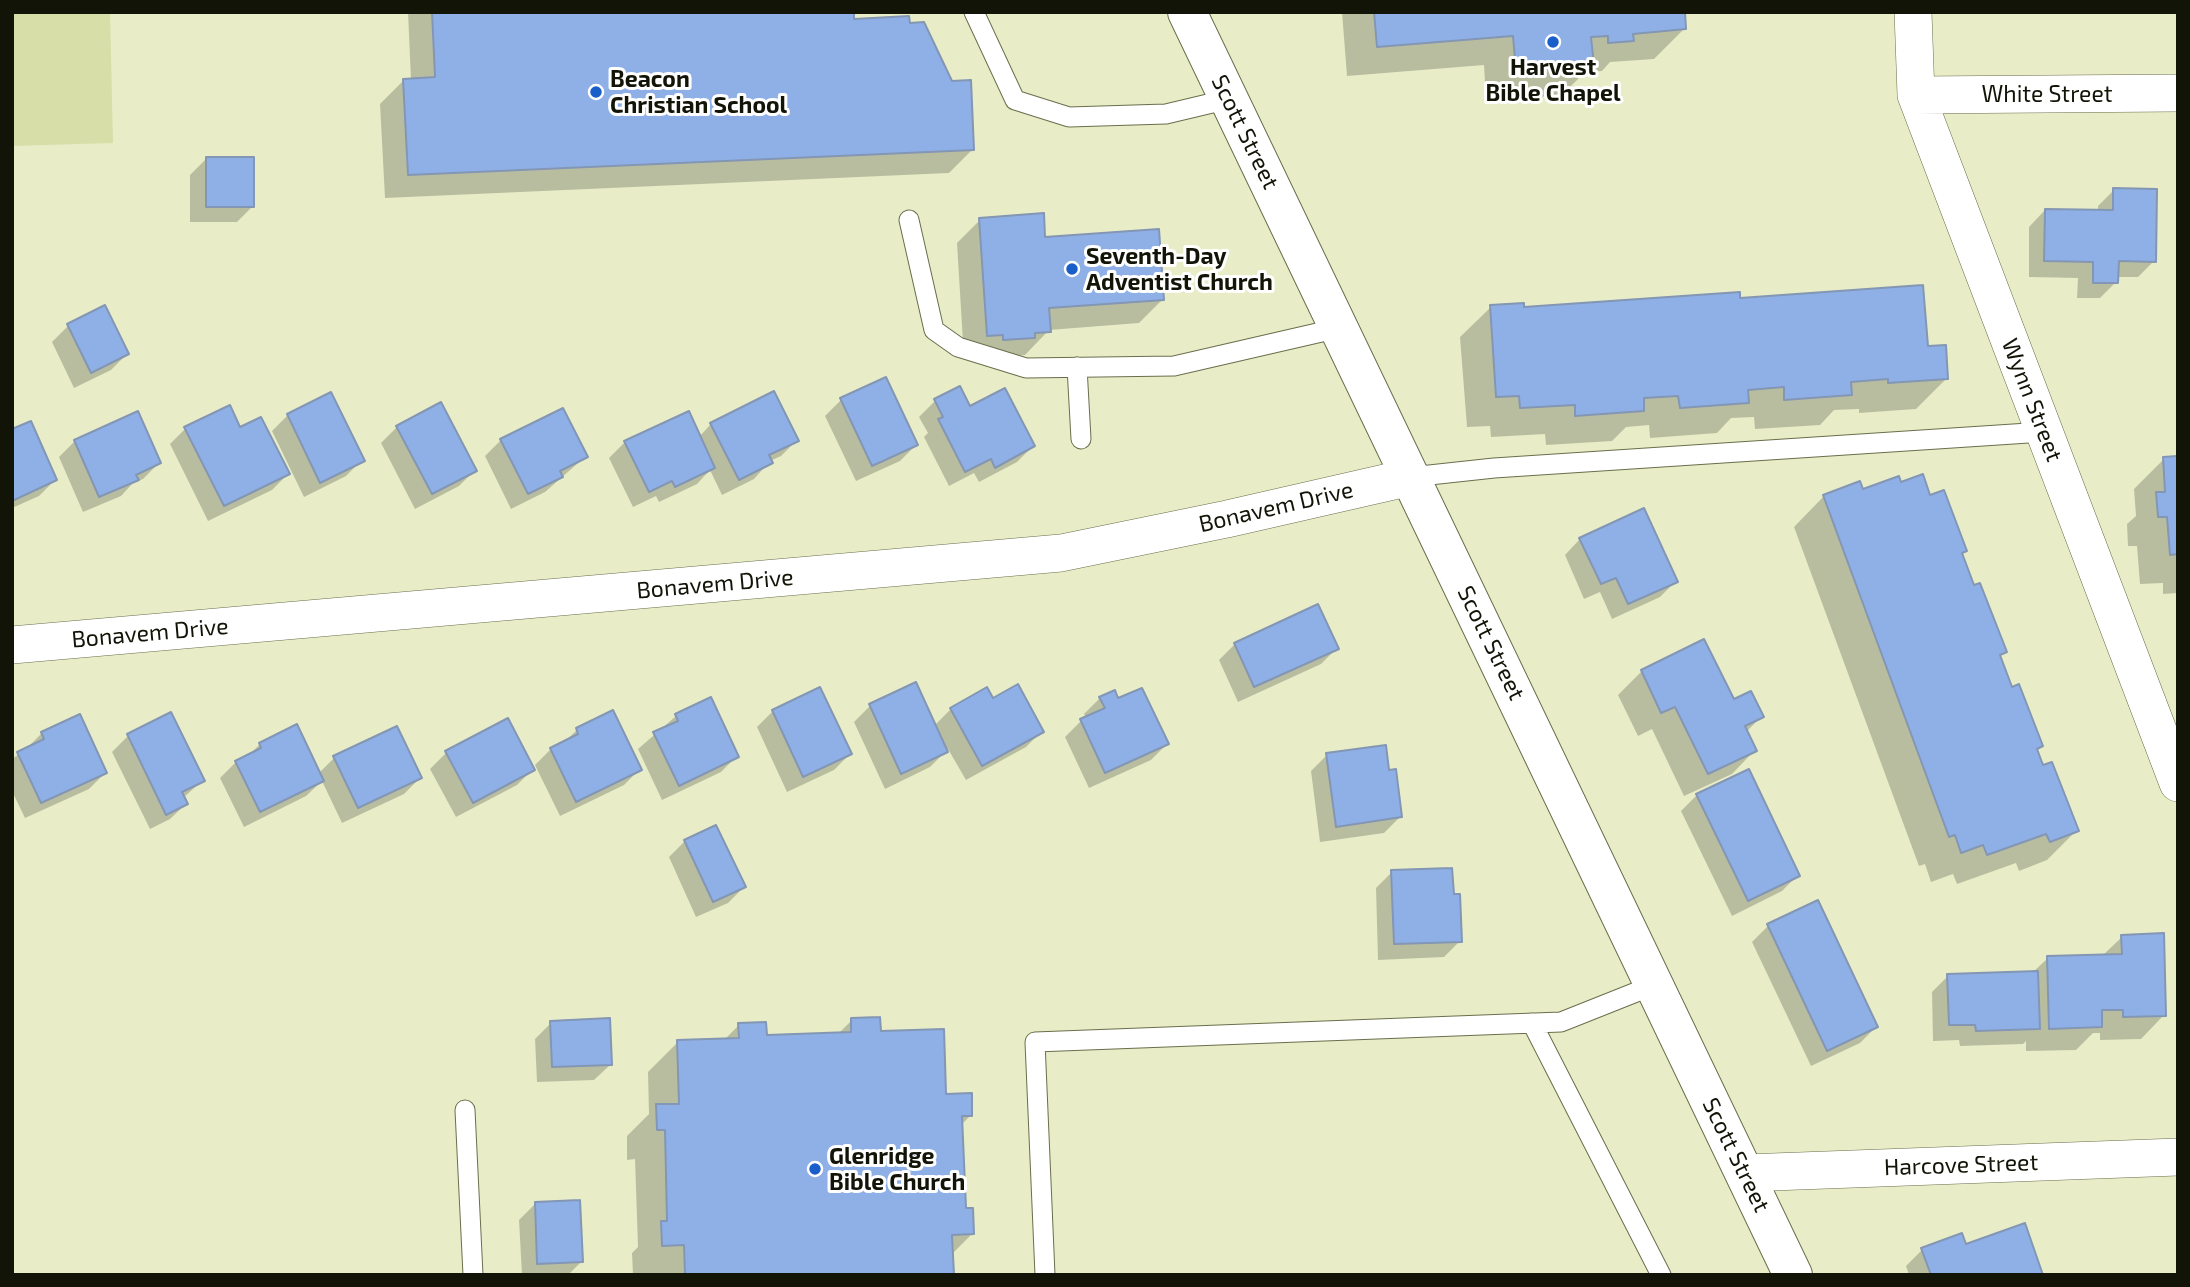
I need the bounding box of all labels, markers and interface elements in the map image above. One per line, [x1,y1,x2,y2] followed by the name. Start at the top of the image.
[1545,34,1561,50] marker: Harvest Bible Chapel
[1486,53,1620,107] place label: Harvest Bible Chapel
[610,65,787,119] place label: Beacon Christian School
[1206,70,1284,194] street label: Scott Street
[1981,80,2113,108] street label: White Street
[588,84,604,100] marker: Beacon Christian School
[1086,242,1273,296] place label: Seventh-Day Adventist Church
[1064,261,1080,277] marker: Seventh-Day Adventist Church
[1996,334,2068,466] street label: Wynn Street
[1196,476,1356,538] street label: Bonavem Drive
[635,563,795,605] street label: Bonavem Drive
[1452,581,1530,705] street label: Scott Street
[70,612,230,654] street label: Bonavem Drive
[1697,1093,1775,1217] street label: Scott Street
[829,1142,965,1196] place label: Glenridge Bible Church
[1883,1149,2039,1181] street label: Harcove Street
[807,1161,823,1177] marker: Glenridge Bible Church

